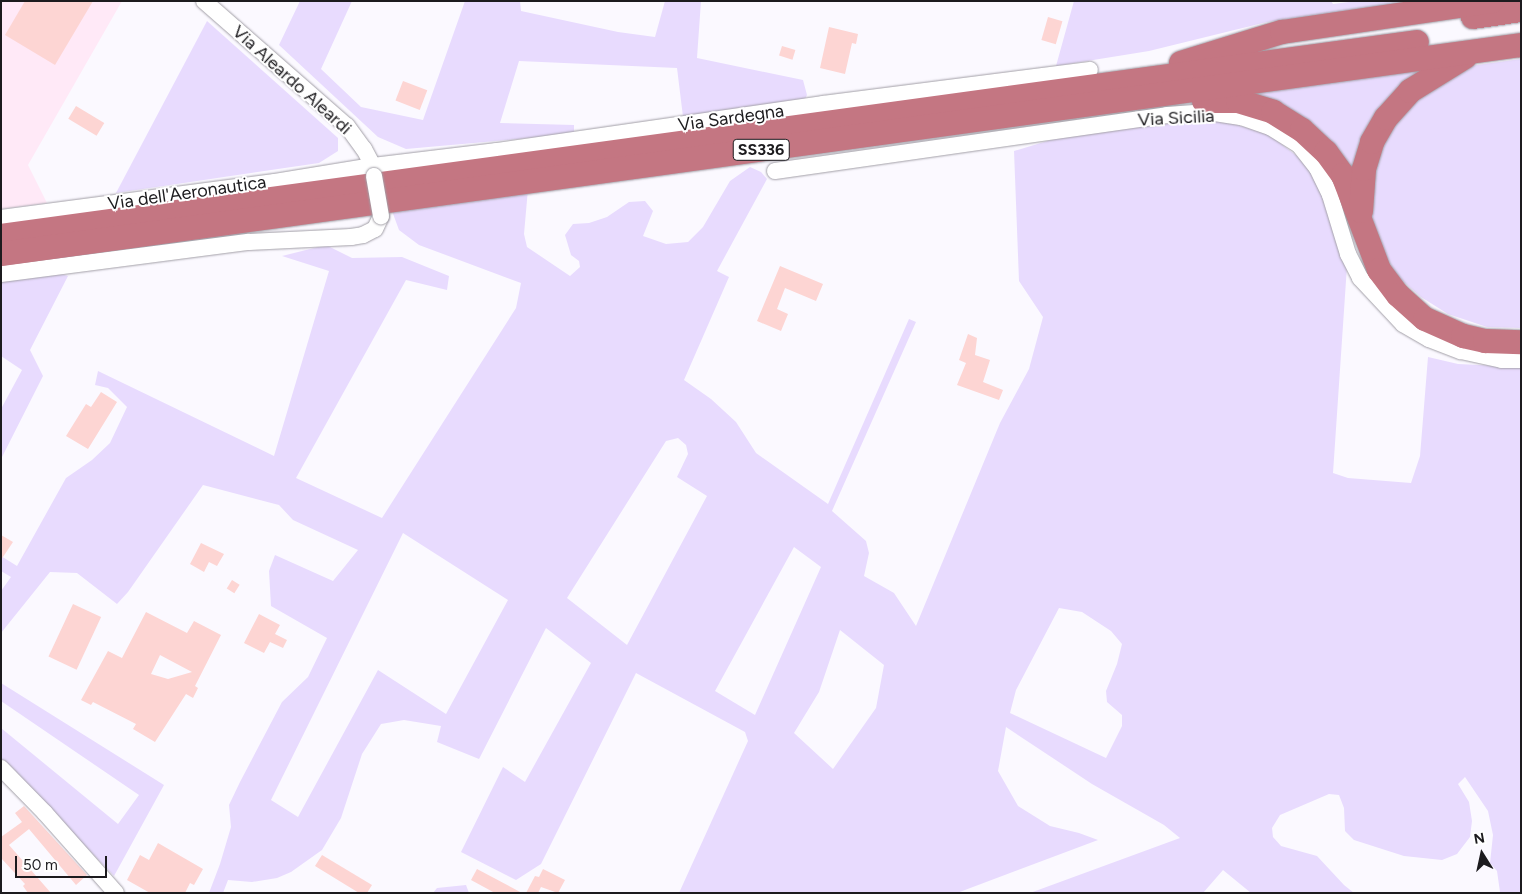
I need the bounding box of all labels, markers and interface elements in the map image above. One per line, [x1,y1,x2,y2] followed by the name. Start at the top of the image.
[228,21,356,139] street label: Via Aleardo Aleardi
[677,100,785,136] street label: Via Sardegna
[1137,105,1215,131] street label: Via Sicilia
[732,136,790,164] road number: SS336
[106,171,268,215] street label: Via dell'Aeronautica
[1457,829,1507,879] north arrow
[1472,829,1486,848] text: N
[18,846,110,878] scale bar
[23,856,58,874] text: 50 m

